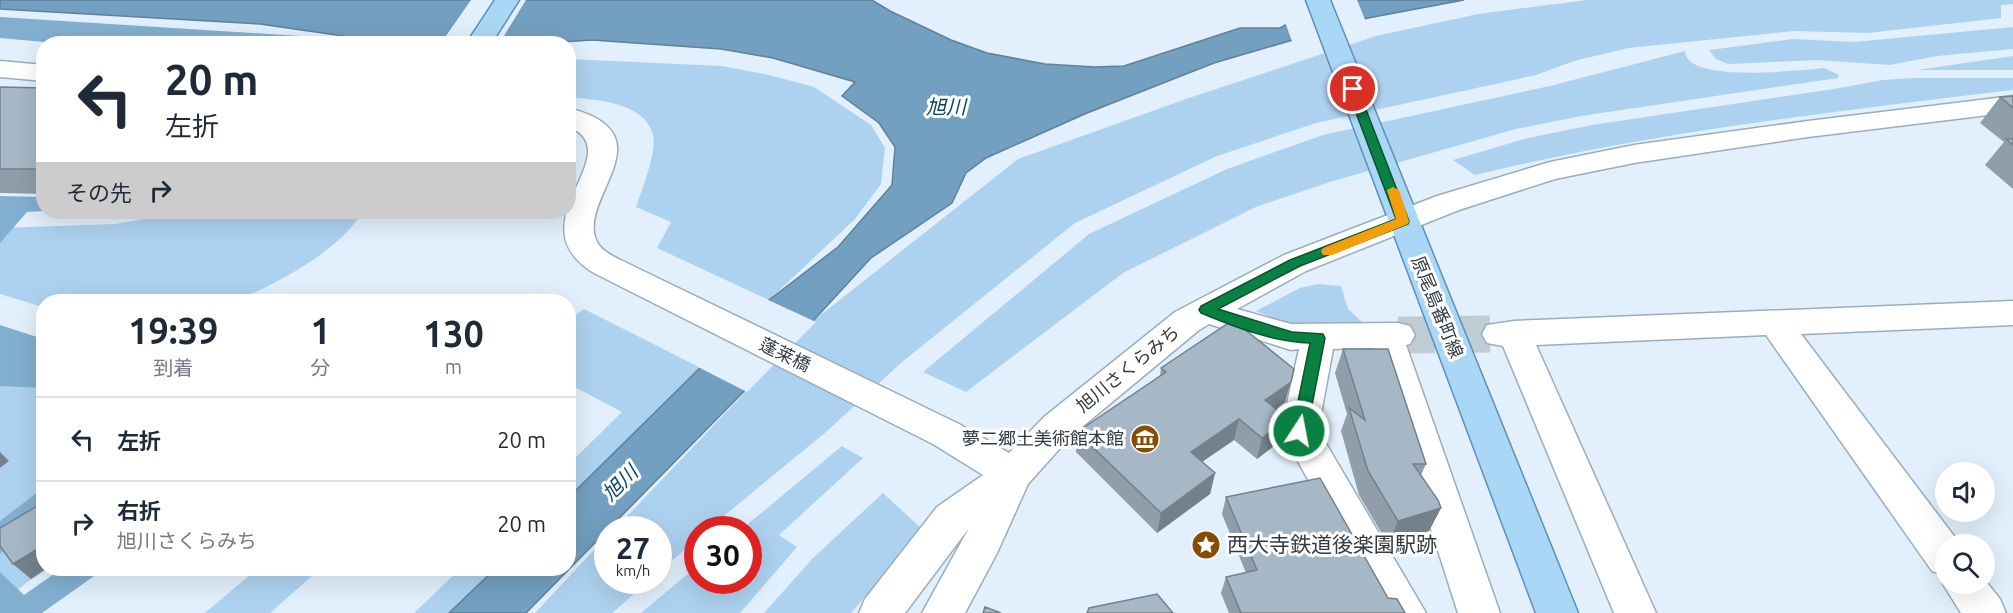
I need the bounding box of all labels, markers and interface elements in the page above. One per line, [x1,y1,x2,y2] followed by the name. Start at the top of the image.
[165,56,259,103] text: 20 m
[66,60,144,138] icon: left
[1327,63,1378,114] pin
[1336,72,1369,105] icon: arrive
[926,95,968,118] water label: 旭川
[165,111,219,141] text: 左折
[144,174,177,207] icon: right
[66,180,132,205] text: その先
[1408,253,1467,360] street label: 原尾島番町線
[128,310,218,351] text: 19:39
[310,310,331,351] text: 1
[423,313,484,354] text: 130
[1072,321,1183,416] street label: 旭川さくらみち
[757,333,814,375] street label: 蓬莱橋
[445,355,462,378] text: m
[153,356,193,379] text: 到着
[311,356,331,379] text: 分
[1267,399,1331,463] position arrow
[66,423,99,456] icon: left
[1129,423,1161,455] museum icon: 夢二郷土美術館本館
[497,427,546,452] text: 20 m
[117,428,161,453] text: 左折
[962,428,1124,448] place label: 夢二郷土美術館本館
[597,459,643,505] water label: 旭川
[1935,462,1995,594] map controls
[1935,462,1995,522] button: sound
[117,498,161,523] text: 右折
[66,507,99,540] icon: right
[497,511,546,536] text: 20 m
[684,516,762,594] speed limit sign: 30
[117,529,257,552] text: 旭川さくらみち
[1190,529,1222,561] place icon: 西大寺鉄道後楽園駅跡
[616,531,650,565] text: 27
[1227,532,1437,556] place label: 西大寺鉄道後楽園駅跡
[1935,534,1995,594] button: search
[616,562,650,579] text: km/h

